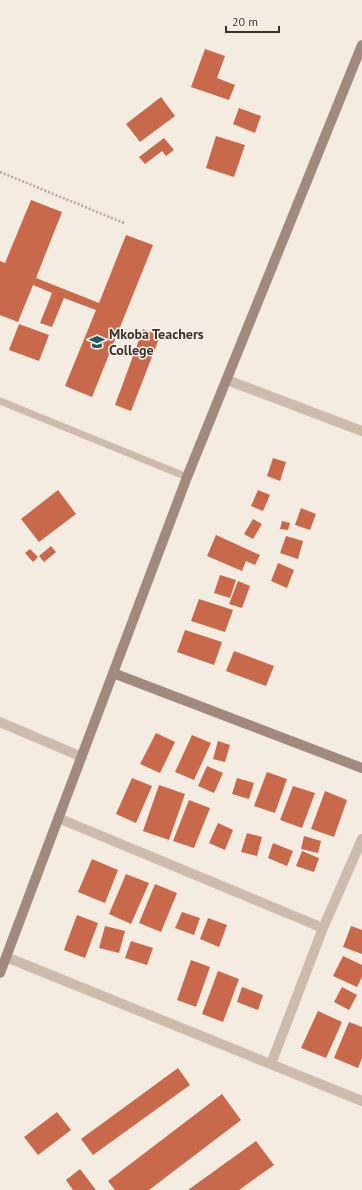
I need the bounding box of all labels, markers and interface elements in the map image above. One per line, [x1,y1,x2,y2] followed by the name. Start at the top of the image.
[226,8,279,34] scale bar
[232,14,258,29] text: 20 m
[109,325,204,359] place label: Mkoba Teachers College
[88,333,106,351] school or university icon: Mkoba Teachers College

